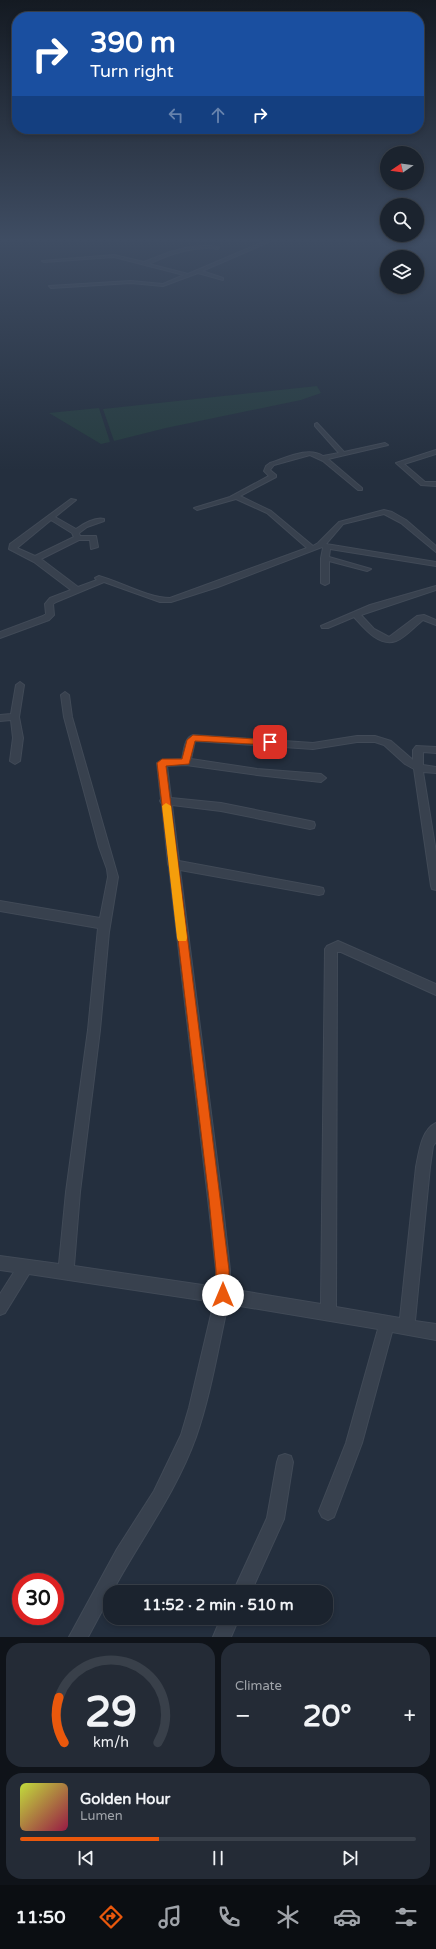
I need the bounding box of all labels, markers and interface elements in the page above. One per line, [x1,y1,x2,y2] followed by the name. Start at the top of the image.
[90,26,176,60] text: 390 m
[24,28,76,80] icon: right
[90,60,174,82] text: Turn right
[165,104,187,126] icon: left
[207,104,229,126] icon: ahead
[249,104,271,126] icon: right
[380,146,424,190] north arrow
[380,146,424,294] map controls
[380,198,424,242] button: search
[380,250,424,294] button: layers
[253,725,287,759] pin
[259,731,281,753] icon: arrive
[202,1274,244,1316] position arrow
[12,1573,64,1625] speed limit sign: 30
[143,1596,293,1614] text: 11:52 · 2 min · 510 m
[235,1678,282,1694] text: Climate
[84,1688,137,1738] text: 29
[303,1698,352,1735] text: 20°
[235,1703,251,1729] text: −
[404,1703,416,1729] text: +
[93,1734,128,1751] text: km/h
[80,1790,170,1808] text: Golden Hour
[80,1808,123,1824] text: Lumen
[75,1847,97,1869] icon: previous
[207,1847,229,1869] icon: pause
[339,1847,361,1869] icon: next
[97,1903,125,1931] icon: directions
[156,1903,184,1931] icon: music
[215,1903,243,1931] icon: phone
[274,1903,302,1931] icon: climate
[333,1903,361,1931] icon: car
[392,1903,420,1931] icon: filters
[16,1906,65,1928] text: 11:50

